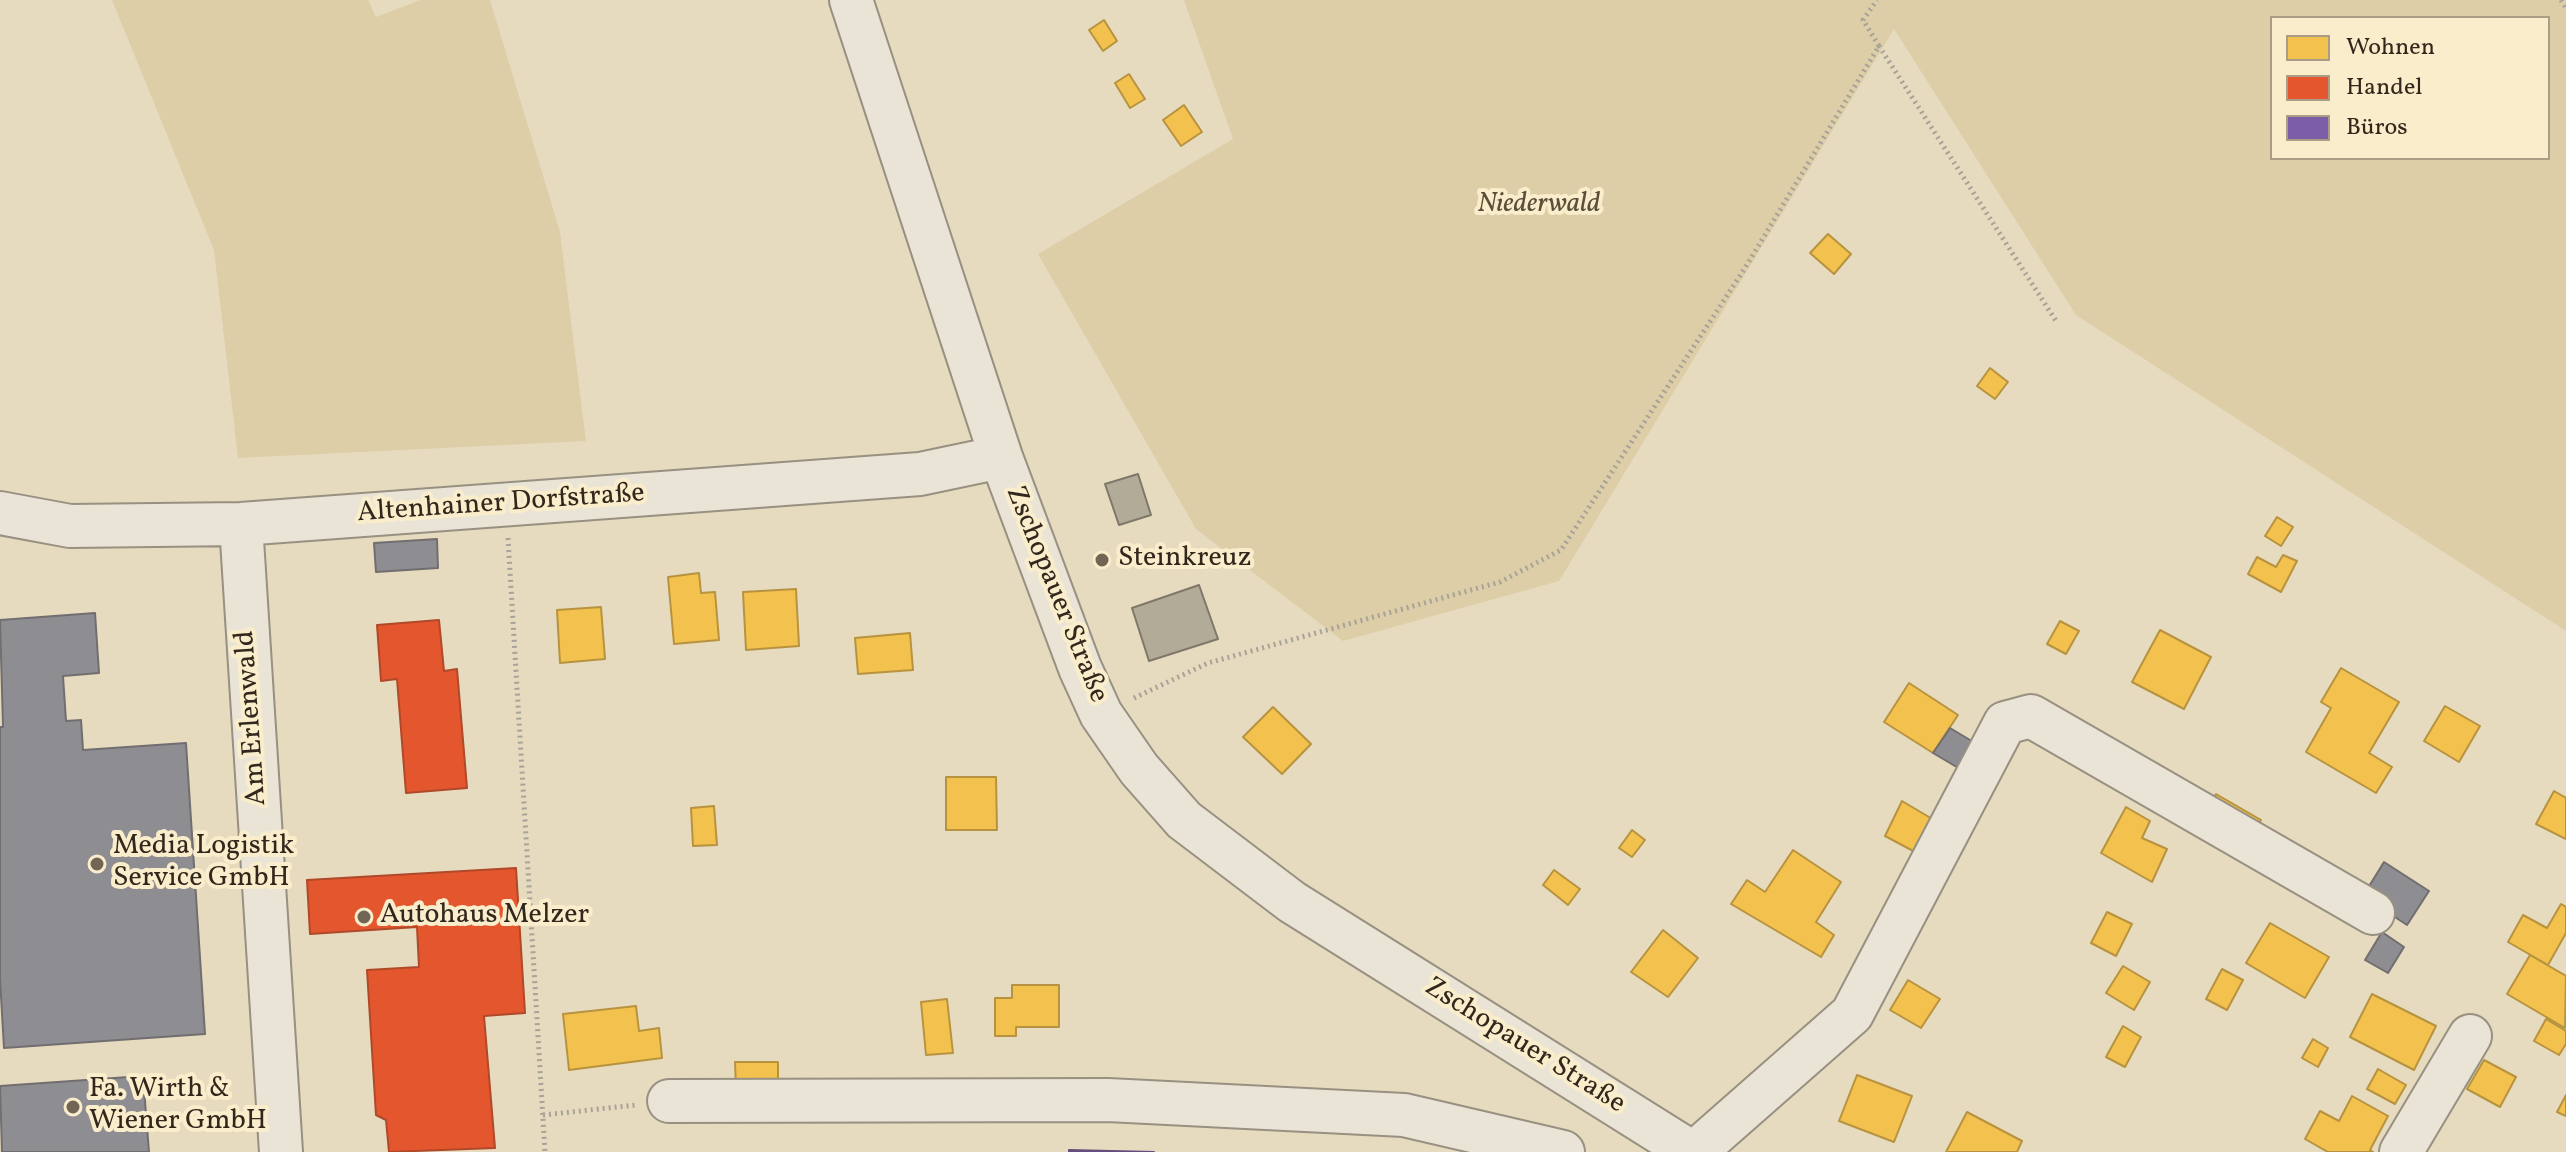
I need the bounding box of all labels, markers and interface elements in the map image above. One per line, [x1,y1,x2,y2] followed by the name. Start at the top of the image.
[2270,16,2550,160] legend
[2346,31,2435,65] text: Wohnen
[2346,71,2422,105] text: Handel
[2346,111,2408,145] text: Büros
[1477,189,1601,223] park label: Niederwald
[356,478,646,532] street label: Altenhainer Dorfstraße
[996,482,1114,708] street label: Zschopauer Straße
[1118,543,1252,577] place label: Steinkreuz
[1093,551,1111,569] marker: Steinkreuz
[230,629,276,807] street label: Am Erlenwald
[113,831,294,897] place label: Media Logistik Service GmbH
[88,855,106,873] marker: Media Logistik Service GmbH
[380,900,589,934] place label: Autohaus Melzer
[355,908,373,926] marker: Autohaus Melzer
[1417,972,1631,1122] street label: Zschopauer Straße
[89,1074,267,1140] place label: Fa. Wirth & Wiener GmbH
[64,1098,82,1116] marker: Fa. Wirth & Wiener GmbH

